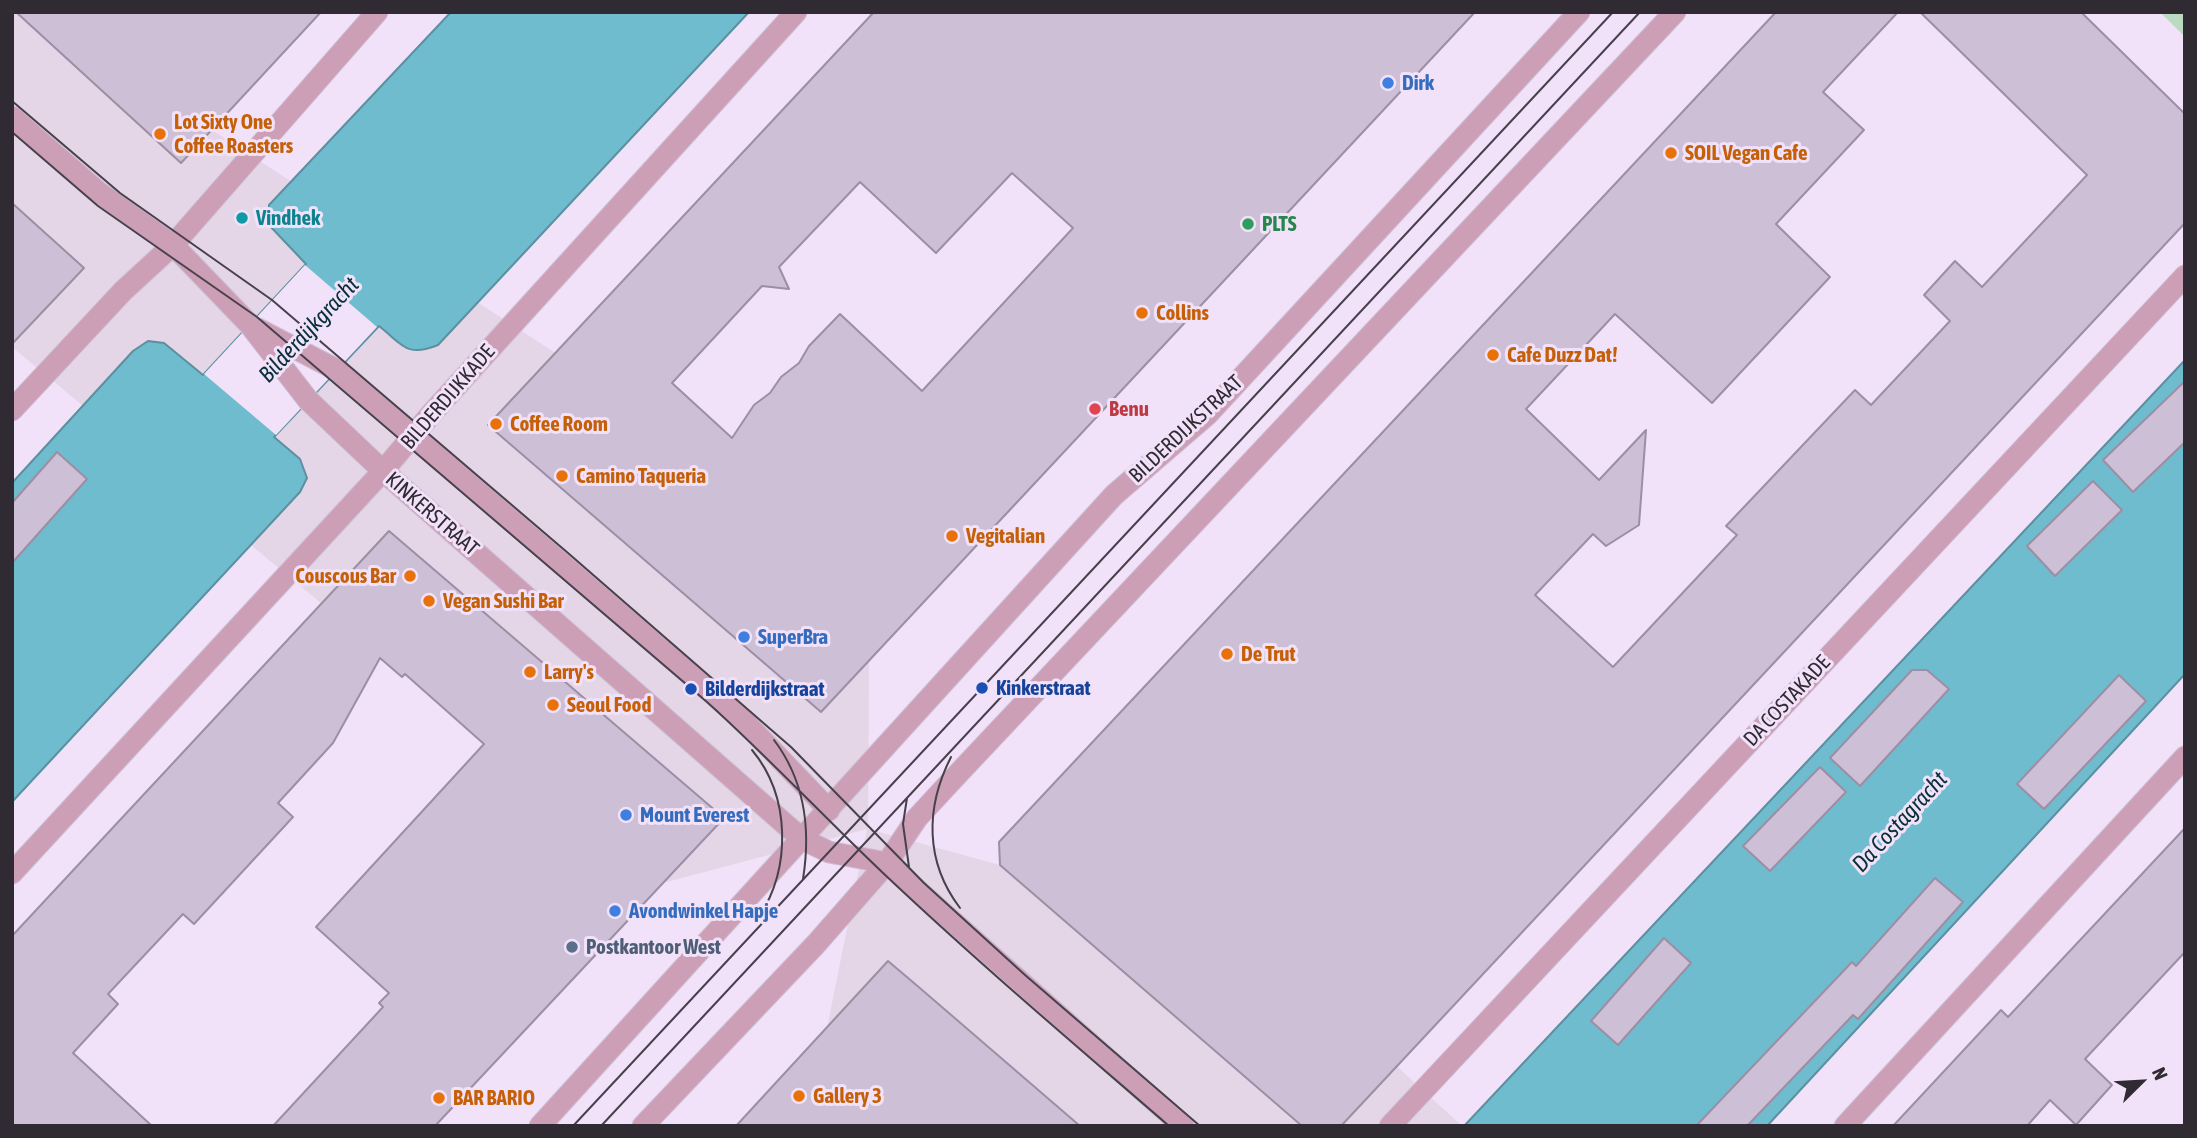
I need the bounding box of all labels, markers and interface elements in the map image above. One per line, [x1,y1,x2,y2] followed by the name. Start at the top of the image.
[1402,70,1434,96] place label: Dirk
[1380,75,1396,91] marker: Dirk
[174,109,293,159] place label: Lot Sixty One Coffee Roasters
[152,126,168,142] marker: Lot Sixty One Coffee Roasters
[1685,140,1808,166] place label: SOIL Vegan Cafe
[1663,145,1679,161] marker: SOIL Vegan Cafe
[256,205,320,231] place label: Vindhek
[234,210,250,226] marker: Vindhek
[1262,211,1297,237] place label: PLTS
[1240,216,1256,232] marker: PLTS
[253,271,365,389] water label: Bilderdijkgracht
[1156,300,1209,326] place label: Collins
[1134,305,1150,321] marker: Collins
[396,340,500,454] street label: BILDERDIJKKADE
[1507,342,1617,368] place label: Cafe Duzz Dat!
[1485,347,1501,363] marker: Cafe Duzz Dat!
[1124,370,1248,488] street label: BILDERDIJKSTRAAT
[1109,396,1149,422] place label: Benu
[1087,401,1103,417] marker: Benu
[510,411,608,437] place label: Coffee Room
[488,416,504,432] marker: Coffee Room
[576,463,706,489] place label: Camino Taqueria
[380,467,484,561] street label: KINKERSTRAAT
[554,468,570,484] marker: Camino Taqueria
[966,523,1045,549] place label: Vegitalian
[944,528,960,544] marker: Vegitalian
[295,563,396,589] place label: Couscous Bar
[402,568,418,584] marker: Couscous Bar
[443,588,564,614] place label: Vegan Sushi Bar
[421,593,437,609] marker: Vegan Sushi Bar
[758,624,828,650] place label: SuperBra
[736,629,752,645] marker: SuperBra
[1241,641,1296,667] place label: De Trut
[1219,646,1235,662] marker: De Trut
[1739,650,1835,752] street label: DA COSTAKADE
[544,659,594,685] place label: Larry's
[522,664,538,680] marker: Larry's
[996,675,1091,701] place label: Kinkerstraat
[705,676,824,702] place label: Bilderdijkstraat
[974,680,990,696] marker: Kinkerstraat
[683,681,699,697] marker: Bilderdijkstraat
[567,692,651,718] place label: Seoul Food
[545,697,561,713] marker: Seoul Food
[1847,766,1953,878] water label: Da Costagracht
[640,802,749,828] place label: Mount Everest
[618,807,634,823] marker: Mount Everest
[629,898,778,924] place label: Avondwinkel Hapje
[607,903,623,919] marker: Avondwinkel Hapje
[586,934,721,960] place label: Postkantoor West
[564,939,580,955] marker: Postkantoor West
[2106,1047,2176,1117] north arrow
[2148,1064,2173,1083] text: N
[813,1083,882,1109] place label: Gallery 3
[453,1085,535,1111] place label: BAR BARIO
[791,1088,807,1104] marker: Gallery 3
[431,1090,447,1106] marker: BAR BARIO

